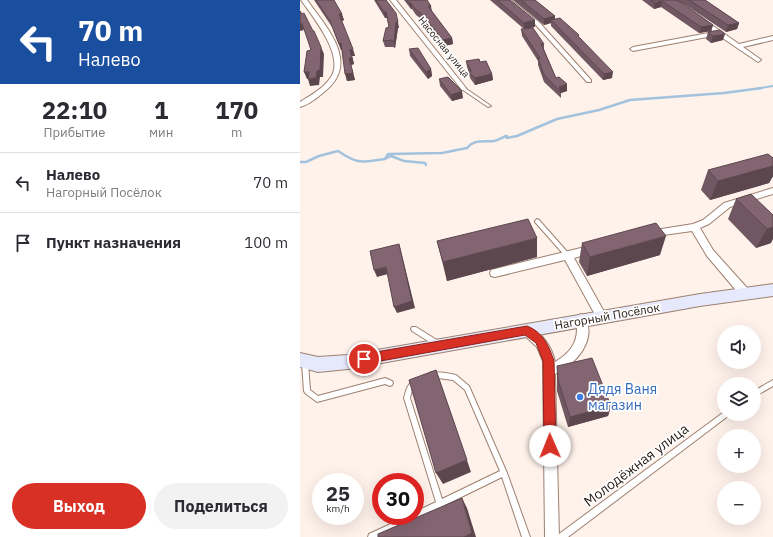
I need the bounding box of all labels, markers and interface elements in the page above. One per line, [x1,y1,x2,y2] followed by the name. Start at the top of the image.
[78,12,143,49] text: 70 m
[415,14,473,81] street label: Насосная улица
[12,16,64,68] icon: left
[78,48,141,71] text: Налево
[42,94,107,126] text: 22:10
[154,94,168,126] text: 1
[215,94,258,126] text: 170
[44,124,105,141] text: Прибытие
[149,124,173,141] text: мин
[231,124,242,141] text: m
[46,165,100,184] text: Налево
[12,172,34,194] icon: left
[253,173,288,192] text: 70 m
[46,184,162,201] text: Нагорный Посёлок
[12,232,34,254] icon: arrive
[46,233,181,252] text: Пункт назначения
[244,233,288,252] text: 100 m
[553,299,661,333] street label: Нагорный Посёлок
[717,325,761,525] map controls
[717,325,761,369] button: sound
[347,342,381,376] pin
[353,348,375,370] icon: arrive
[717,377,761,421] button: layers
[588,380,657,414] place label: Дядя Ваня магазин
[575,392,585,402] marker: Дядя Ваня магазин
[580,419,692,510] street label: Молодёжная улица
[529,425,571,467] position arrow
[717,429,761,473] button: +
[372,473,424,525] speed limit sign: 30
[326,480,350,507] text: 25
[717,481,761,525] button: −
[12,483,146,529] button: Выход
[154,483,288,529] button: Поделиться
[326,502,350,515] text: km/h

